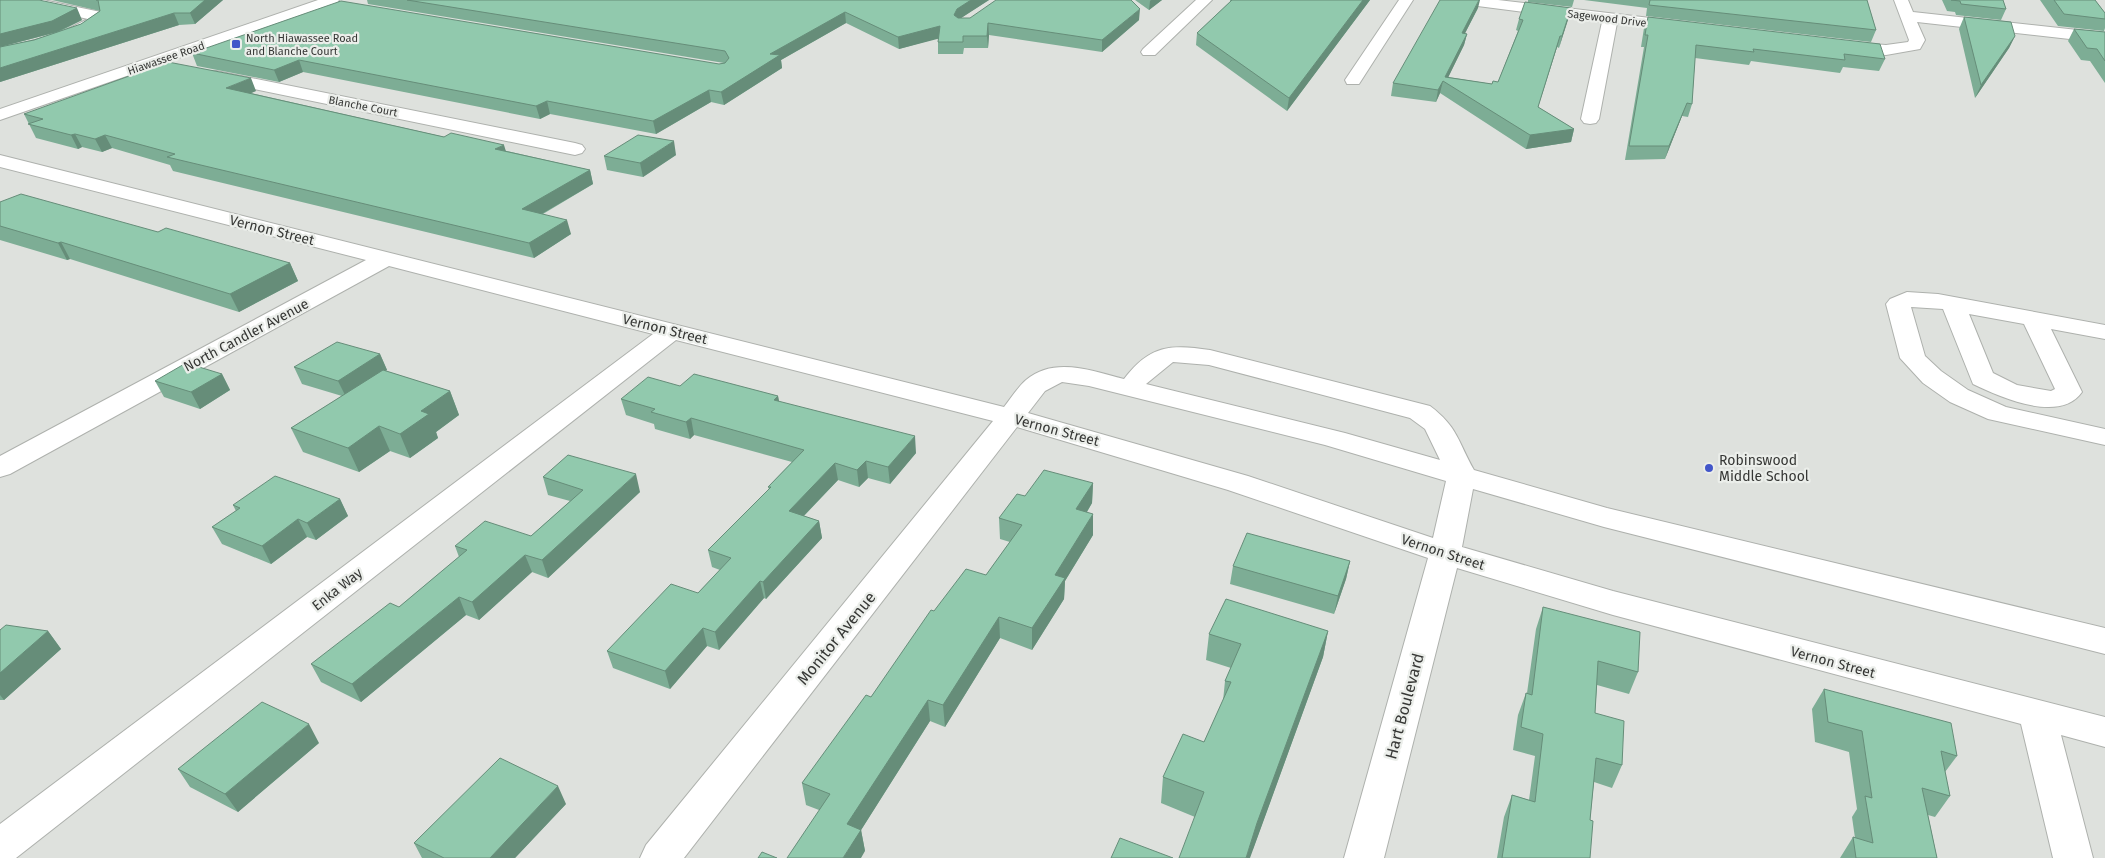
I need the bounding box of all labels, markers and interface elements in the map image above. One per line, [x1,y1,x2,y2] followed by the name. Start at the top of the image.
[1567,7,1647,30] street label: Sagewood Drive
[246,32,358,58] place label: North Hiawassee Road and Blanche Court
[230,38,242,50] marker: North Hiawassee Road and Blanche Court
[126,39,206,78] street label: Hiawassee Road
[327,93,398,120] street label: Blanche Court
[228,212,317,249] street label: Vernon Street
[181,295,312,376] street label: North Candler Avenue
[621,311,710,348] street label: Vernon Street
[1013,411,1102,450] street label: Vernon Street
[1719,452,1809,485] place label: Robinswood Middle School
[1703,462,1715,474] marker: Robinswood Middle School
[1399,531,1488,574] street label: Vernon Street
[309,564,366,614] street label: Enka Way
[793,588,880,689] street label: Monitor Avenue
[1789,643,1878,682] street label: Vernon Street
[1381,651,1428,761] street label: Hart Boulevard

